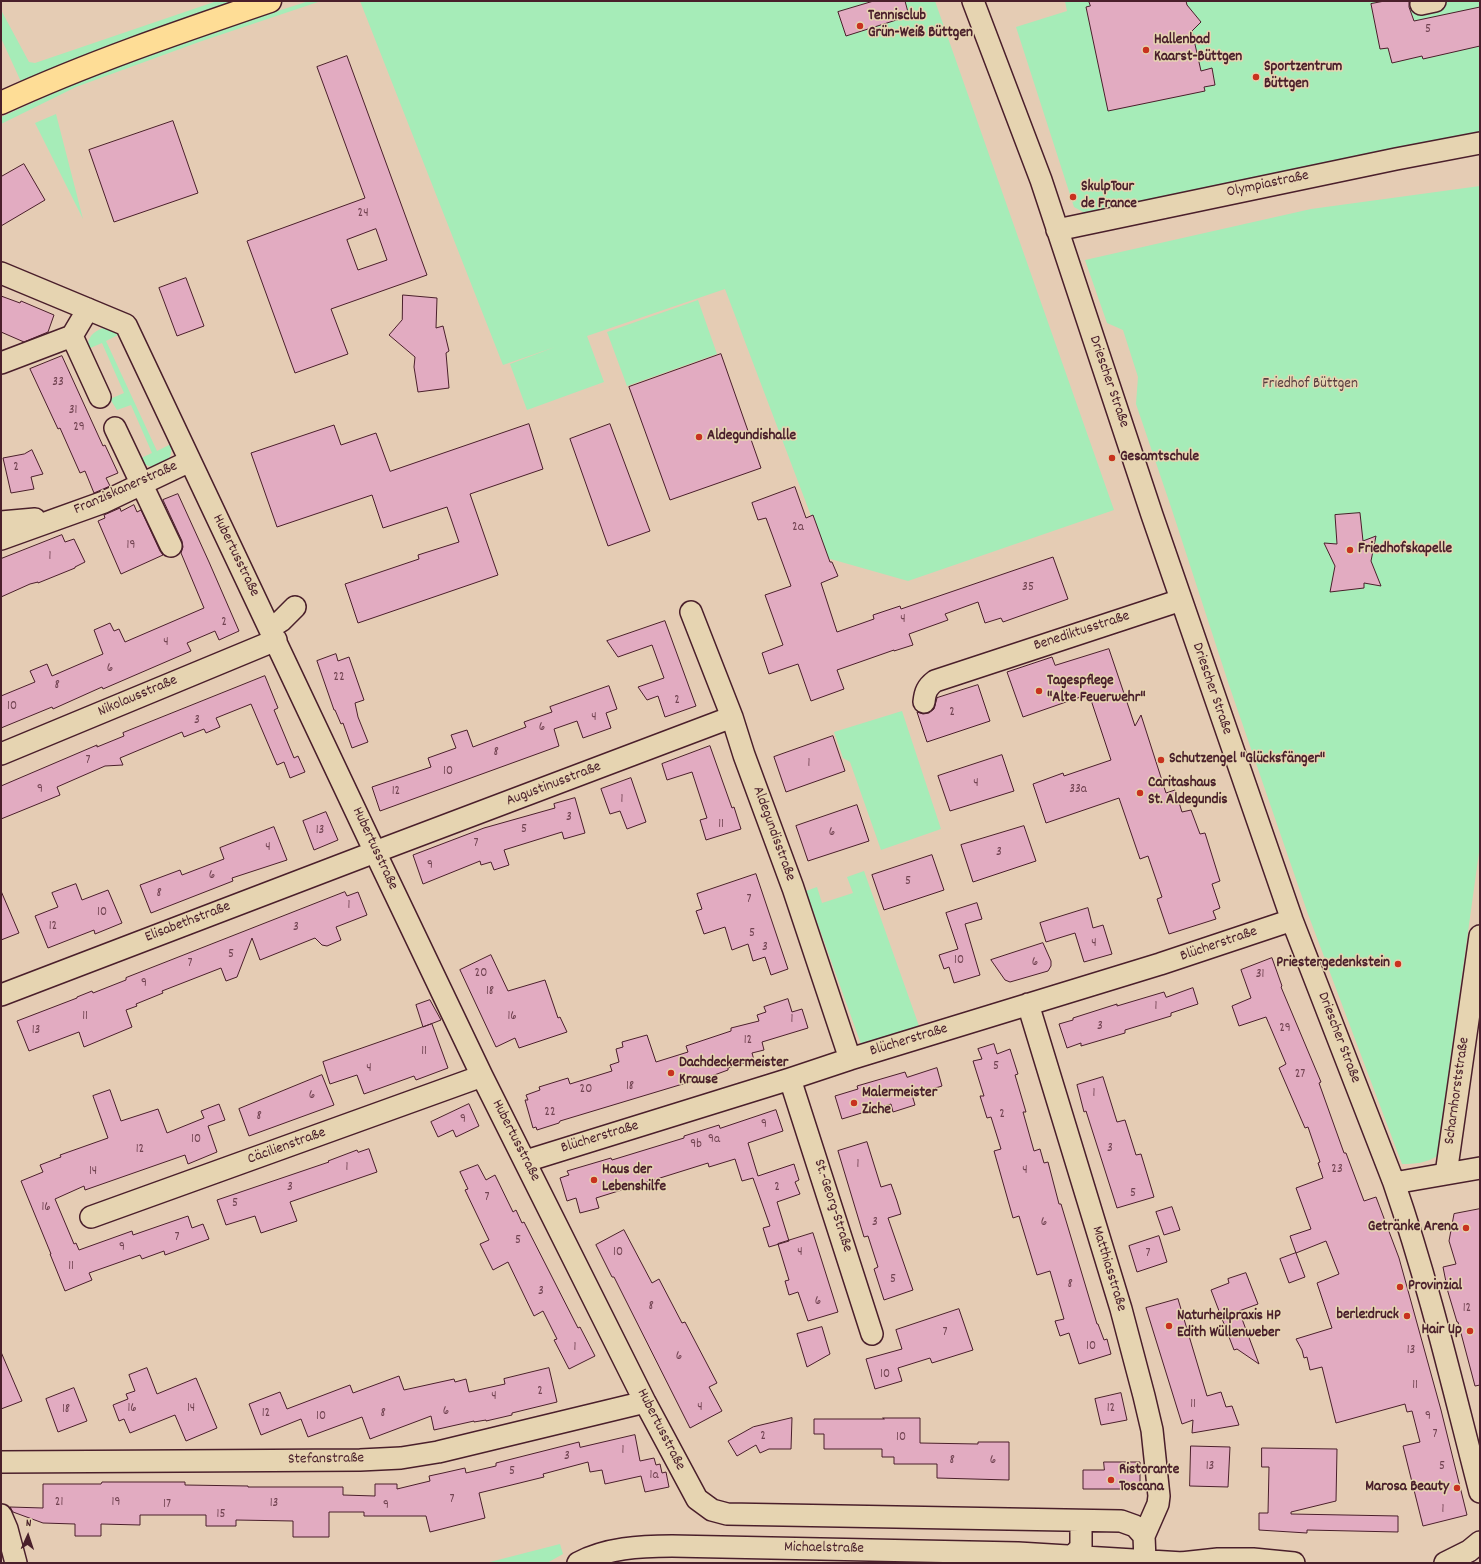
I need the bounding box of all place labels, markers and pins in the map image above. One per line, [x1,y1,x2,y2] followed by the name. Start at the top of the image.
[868,8,973,43] place label: Tennisclub Grün-Weiß Büttgen
[855,21,865,31] marker: Tennisclub Grün-Weiß Büttgen
[1154,32,1242,67] place label: Hallenbad Kaarst-Büttgen
[1141,45,1151,55] marker: Hallenbad Kaarst-Büttgen
[1264,59,1342,94] place label: Sportzentrum Büttgen
[1251,72,1261,82] marker: Sportzentrum Büttgen
[1081,179,1137,214] place label: SkulpTour de France
[1068,192,1078,202] marker: SkulpTour de France
[707,428,796,446] place label: Aldegundishalle
[694,432,704,442] marker: Aldegundishalle
[1120,449,1199,467] place label: Gesamtschule
[1107,453,1117,463] marker: Gesamtschule
[1358,541,1452,559] place label: Friedhofskapelle
[1345,545,1355,555] marker: Friedhofskapelle
[1047,673,1146,708] place label: Tagespflege "Alte Feuerwehr"
[1034,686,1044,696] marker: Tagespflege "Alte Feuerwehr"
[1169,751,1325,769] place label: Schutzengel "Glücksfänger"
[1156,755,1166,765] marker: Schutzengel "Glücksfänger"
[1148,775,1228,810] place label: Caritashaus St. Aldegundis
[1135,788,1145,798] marker: Caritashaus St. Aldegundis
[1276,955,1390,973] place label: Priestergedenkstein
[1393,959,1403,969] marker: Priestergedenkstein
[679,1055,788,1090] place label: Dachdeckermeister Krause
[666,1068,676,1078] marker: Dachdeckermeister Krause
[862,1085,937,1120] place label: Malermeister Ziche
[849,1098,859,1108] marker: Malermeister Ziche
[602,1162,666,1197] place label: Haus der Lebenshilfe
[589,1175,599,1185] marker: Haus der Lebenshilfe
[1368,1219,1458,1237] place label: Getränke Arena
[1461,1223,1471,1233] marker: Getränke Arena
[1408,1278,1462,1296] place label: Provinzial
[1395,1282,1405,1292] marker: Provinzial
[1336,1307,1399,1325] place label: berle:druck
[1177,1308,1281,1343] place label: Naturheilpraxis HP Edith Wüllenweber
[1402,1311,1412,1321] marker: berle:druck
[1164,1321,1174,1331] marker: Naturheilpraxis HP Edith Wüllenweber
[1421,1322,1462,1340] place label: Hair Up
[1465,1326,1475,1336] marker: Hair Up
[1119,1462,1179,1497] place label: Ristorante Toscana
[1106,1475,1116,1485] marker: Ristorante Toscana
[1365,1479,1449,1497] place label: Marosa Beauty
[1452,1483,1462,1493] marker: Marosa Beauty

